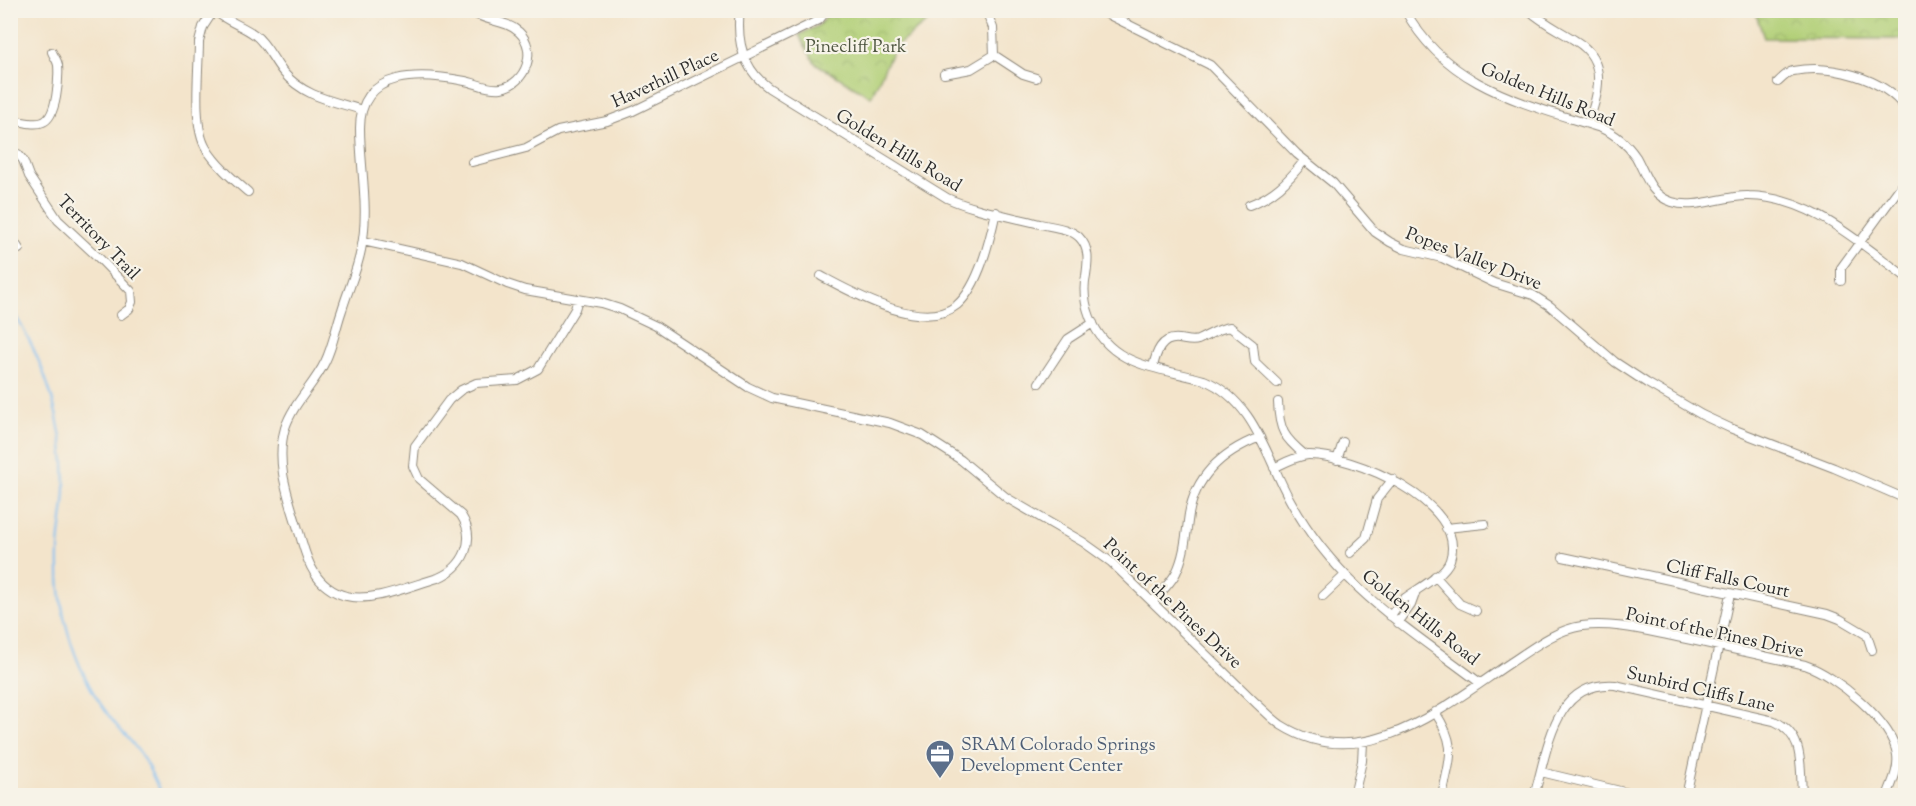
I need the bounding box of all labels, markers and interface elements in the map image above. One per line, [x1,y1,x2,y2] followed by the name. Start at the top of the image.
[805,35,907,61] park label: Pinecliff Park
[608,44,724,116] street label: Haverhill Place
[1476,57,1618,135] street label: Golden Hills Road
[830,104,966,200] street label: Golden Hills Road
[50,190,145,287] street label: Territory Trail
[1401,222,1545,298] street label: Popes Valley Drive
[1096,533,1247,676] street label: Point of the Pines Drive
[1664,554,1792,606] street label: Cliff Falls Court
[1355,564,1484,673] street label: Golden Hills Road
[1623,602,1806,666] street label: Point of the Pines Drive
[1624,661,1777,721] street label: Sunbird Cliffs Lane
[961,733,1155,780] place label: SRAM Colorado Springs Development Center
[924,738,956,780] office icon: SRAM Colorado Springs Development Center

